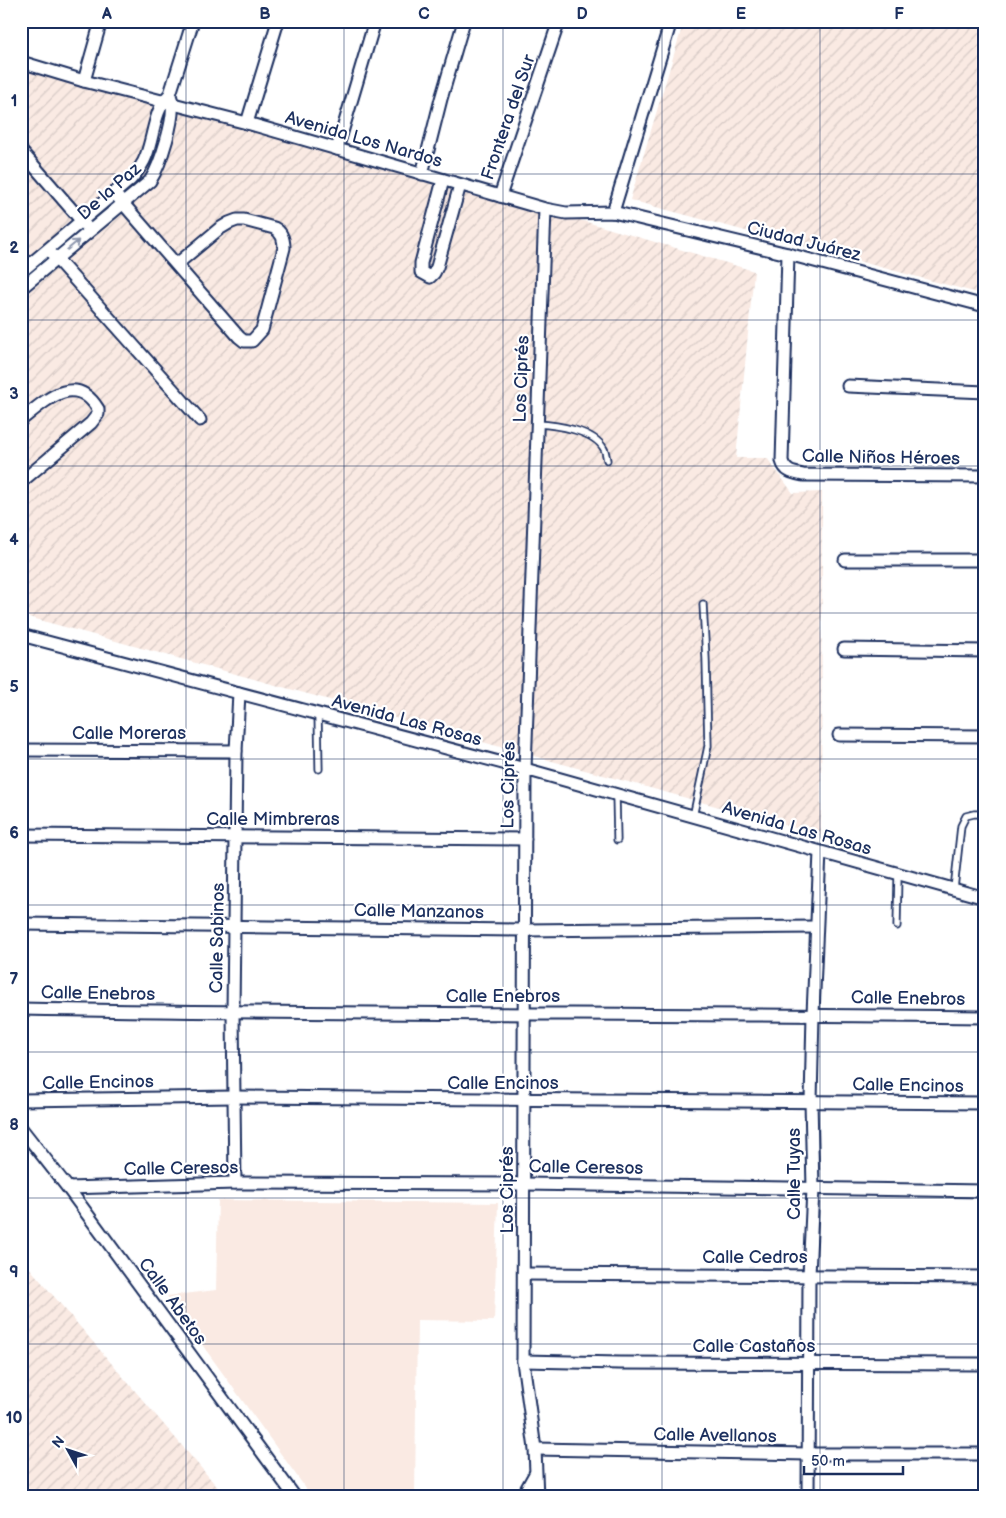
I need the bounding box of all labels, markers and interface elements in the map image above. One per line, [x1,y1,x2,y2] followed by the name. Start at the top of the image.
[101,5,112,24] text: A
[259,5,271,24] text: B
[418,5,430,24] text: C
[576,5,588,24] text: D
[736,5,746,24] text: E
[894,5,904,24] text: F
[477,51,540,183] street label: Frontera del Sur
[11,92,17,111] text: 1
[283,107,445,172] street label: Avenida Los Nardos
[73,158,145,224] street label: De la Paz
[745,217,863,266] street label: Ciudad Juárez
[9,239,19,258] text: 2
[66,240,79,251] one-way arrow
[509,335,534,423] street label: Los Ciprés
[9,385,19,404] text: 3
[802,446,960,469] street label: Calle Niños Héroes
[9,531,19,550] text: 4
[9,678,19,697] text: 5
[330,690,484,751] street label: Avenida Las Rosas
[72,723,186,744] street label: Calle Moreras
[497,741,520,829] street label: Los Ciprés
[720,797,874,860] street label: Avenida Las Rosas
[206,809,340,830] street label: Calle Mimbreras
[9,824,19,843] text: 6
[206,882,229,994] street label: Calle Sabinos
[354,900,484,923] street label: Calle Manzanos
[10,970,19,989] text: 7
[41,982,156,1005] street label: Calle Enebros
[446,986,560,1007] street label: Calle Enebros
[851,987,966,1010] street label: Calle Enebros
[42,1071,154,1094] street label: Calle Encinos
[447,1073,559,1094] street label: Calle Encinos
[852,1074,964,1097] street label: Calle Encinos
[9,1116,19,1135] text: 8
[784,1128,805,1220] street label: Calle Tuyas
[497,1146,518,1234] street label: Los Ciprés
[528,1156,644,1179] street label: Calle Ceresos
[123,1157,239,1180] street label: Calle Ceresos
[702,1247,808,1268] street label: Calle Cedros
[134,1254,211,1349] street label: Calle Abetos
[9,1263,19,1282] text: 9
[693,1336,815,1357] street label: Calle Castaños
[6,1409,22,1428] text: 10
[653,1424,777,1447] street label: Calle Avellanos
[42,1426,92,1476] north arrow
[49,1432,68,1451] text: N
[804,1443,902,1475] scale bar
[811,1452,845,1471] text: 50 m

